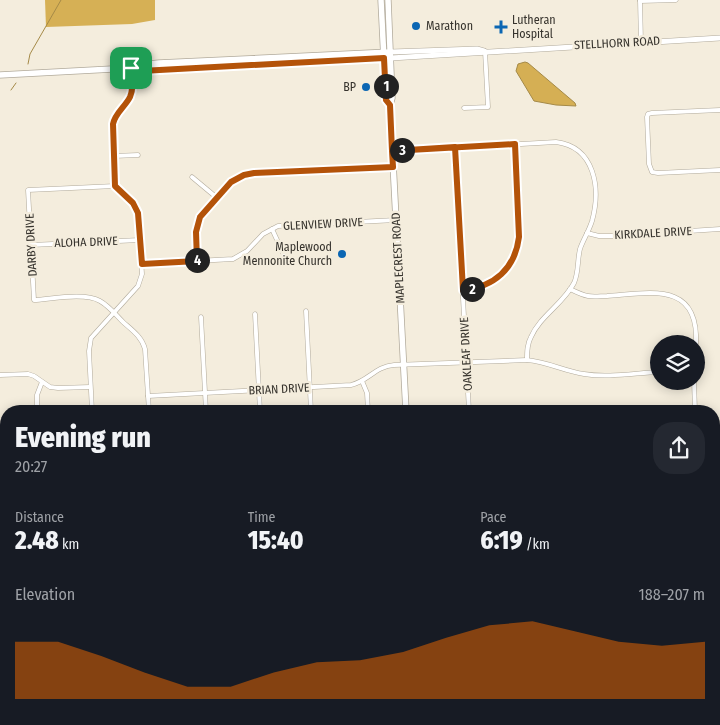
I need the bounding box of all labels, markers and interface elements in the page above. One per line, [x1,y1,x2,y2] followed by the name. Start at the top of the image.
[512,13,556,41] place label: Lutheran Hospital
[426,19,473,33] place label: Marathon
[410,20,422,32] marker: Marathon
[494,20,508,34] marker: Lutheran Hospital
[574,34,660,52] street label: STELLHORN ROAD
[110,47,152,89] pin
[117,54,145,82] icon: arrive
[374,74,398,98] pin: 1
[384,78,389,95] text: 1
[343,80,356,94] place label: BP
[360,81,372,93] marker: BP
[390,138,414,162] pin: 3
[399,142,406,159] text: 3
[389,212,407,304] street label: MAPLECREST ROAD
[22,213,40,277] street label: DARBY DRIVE
[283,215,364,233] street label: GLENVIEW DRIVE
[614,224,693,242] street label: KIRKDALE DRIVE
[54,234,118,250] street label: ALOHA DRIVE
[243,240,332,268] place label: Maplewood Mennonite Church
[184,248,210,272] pin: 4
[336,248,348,260] marker: Maplewood Mennonite Church
[194,252,201,269] text: 4
[460,276,484,302] pin: 2
[469,281,476,298] text: 2
[457,316,475,391] street label: OAKLEAF DRIVE
[650,335,705,390] map controls
[650,335,705,390] button: layers
[248,380,310,398] street label: BRIAN DRIVE
[15,421,151,454] text: Evening run
[653,422,705,474] button: share
[15,457,47,476] text: 20:27
[15,509,64,526] text: Distance
[248,509,275,526] text: Time
[480,509,506,526] text: Pace
[15,526,59,556] text: 2.48
[248,526,304,556] text: 15:40
[480,526,523,556] text: 6:19
[59,536,79,553] text: km
[523,536,550,553] text: /km
[15,585,75,604] text: Elevation
[639,585,705,604] text: 188–207 m

